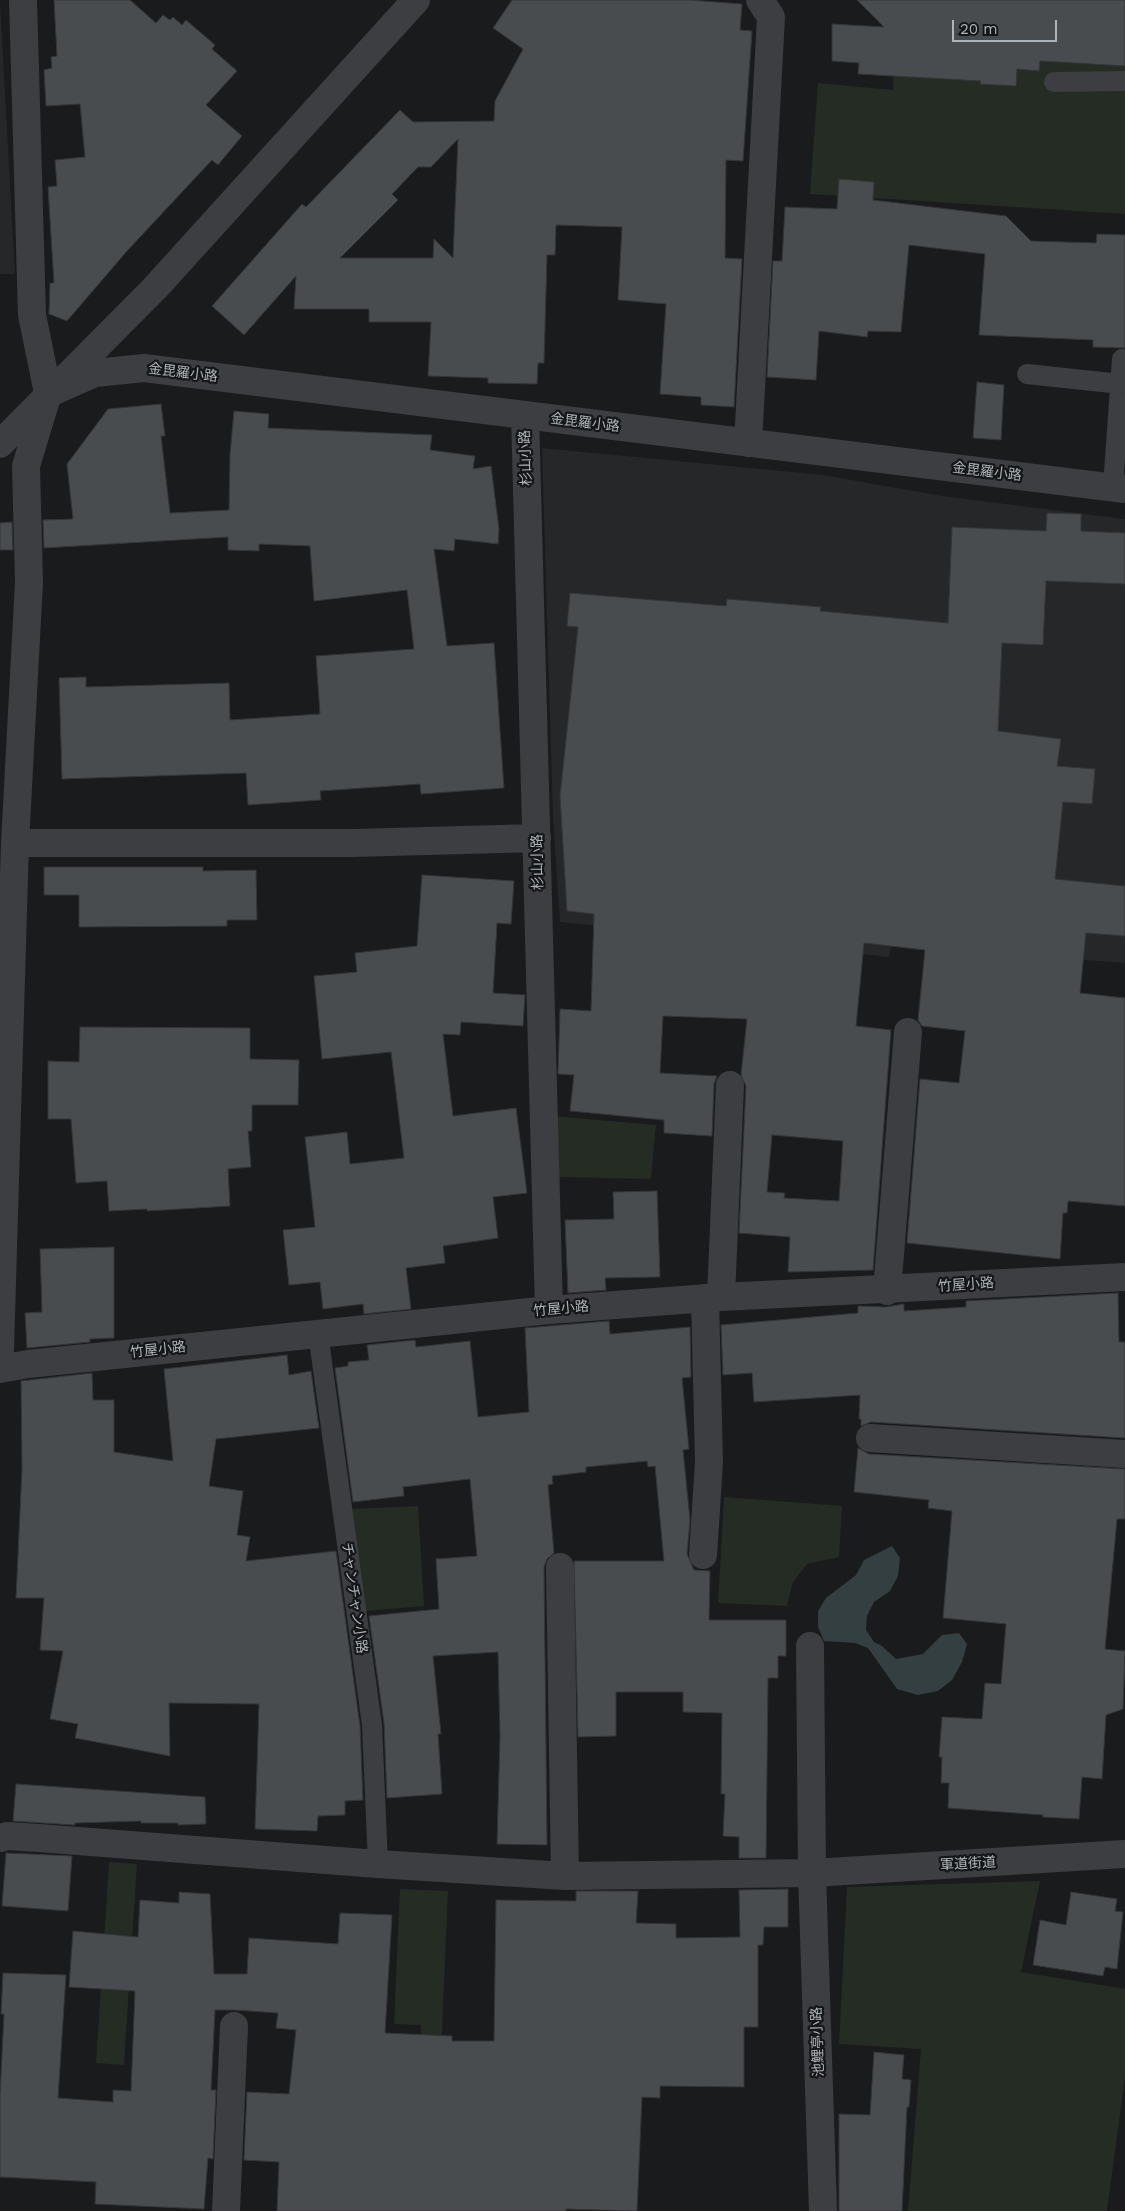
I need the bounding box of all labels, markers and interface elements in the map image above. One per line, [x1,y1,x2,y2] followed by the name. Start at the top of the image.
[955,10,1060,42] scale bar
[960,20,998,38] text: 20 m
[147,360,219,386] street label: 金毘羅小路
[549,410,621,436] street label: 金毘羅小路
[517,430,535,486] street label: 杉山小路
[951,459,1023,485] street label: 金毘羅小路
[529,834,547,890] street label: 杉山小路
[937,1275,995,1295] street label: 竹屋小路
[532,1298,590,1320] street label: 竹屋小路
[129,1339,187,1361] street label: 竹屋小路
[338,1541,370,1655] street label: チャンチャン小路
[940,1854,996,1874] street label: 軍道街道
[808,2007,828,2077] street label: 池鯉亭小路

